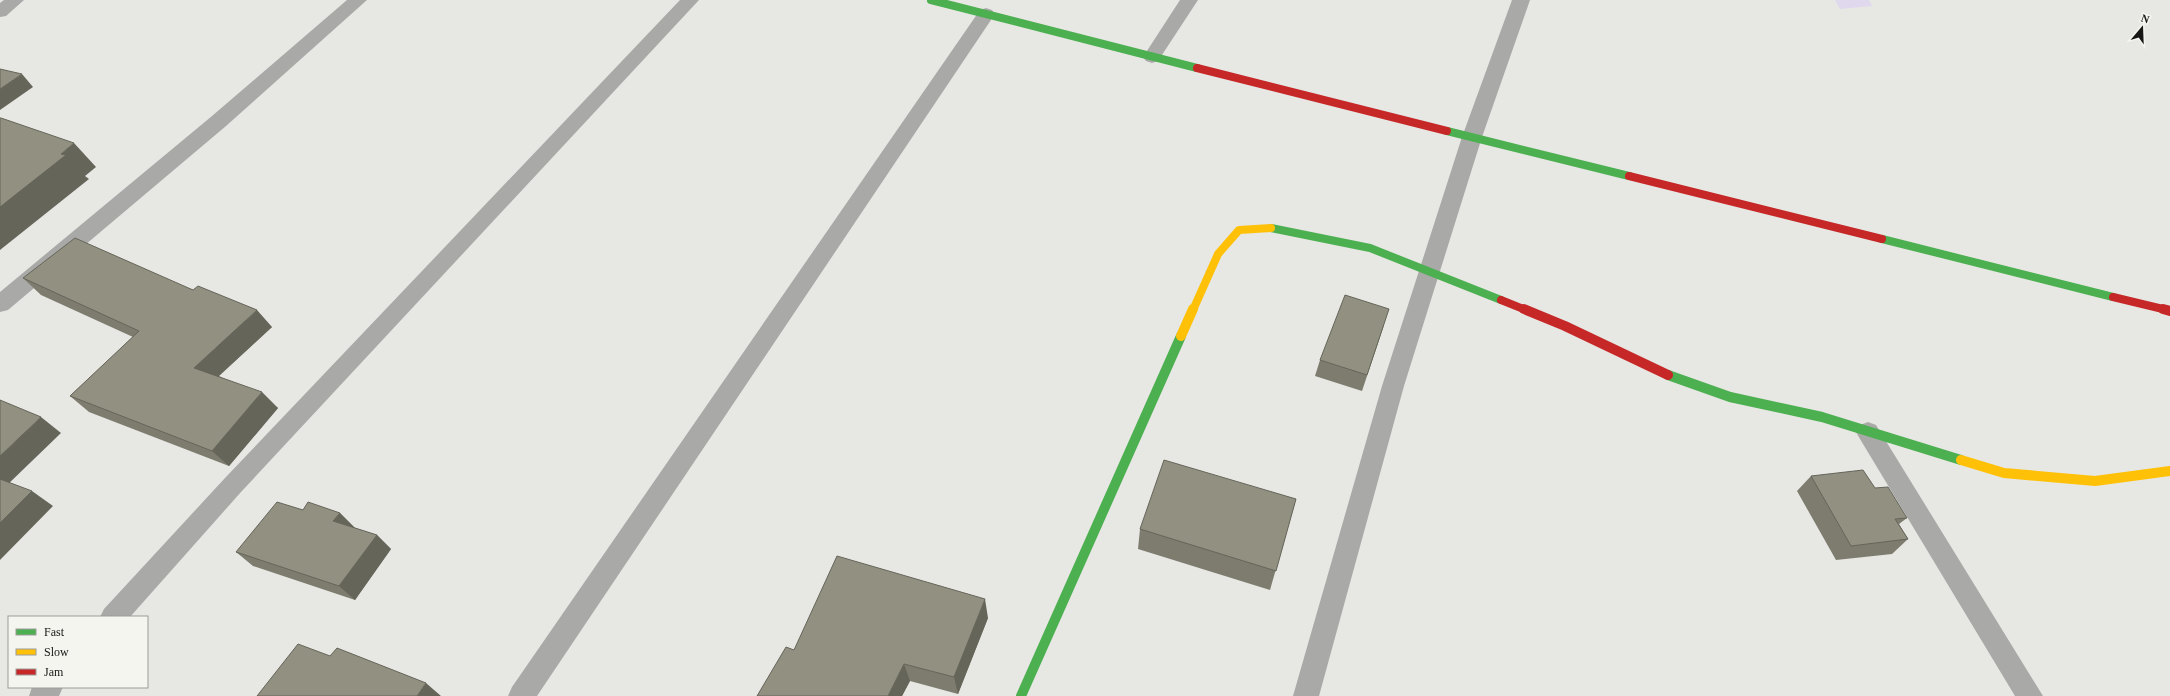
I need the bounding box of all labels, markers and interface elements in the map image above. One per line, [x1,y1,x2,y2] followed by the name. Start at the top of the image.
[2122,8,2162,48] north arrow
[2140,12,2151,26] text: N
[8,616,148,688] legend
[44,625,65,639] text: Fast
[44,645,69,659] text: Slow
[44,665,64,679] text: Jam

